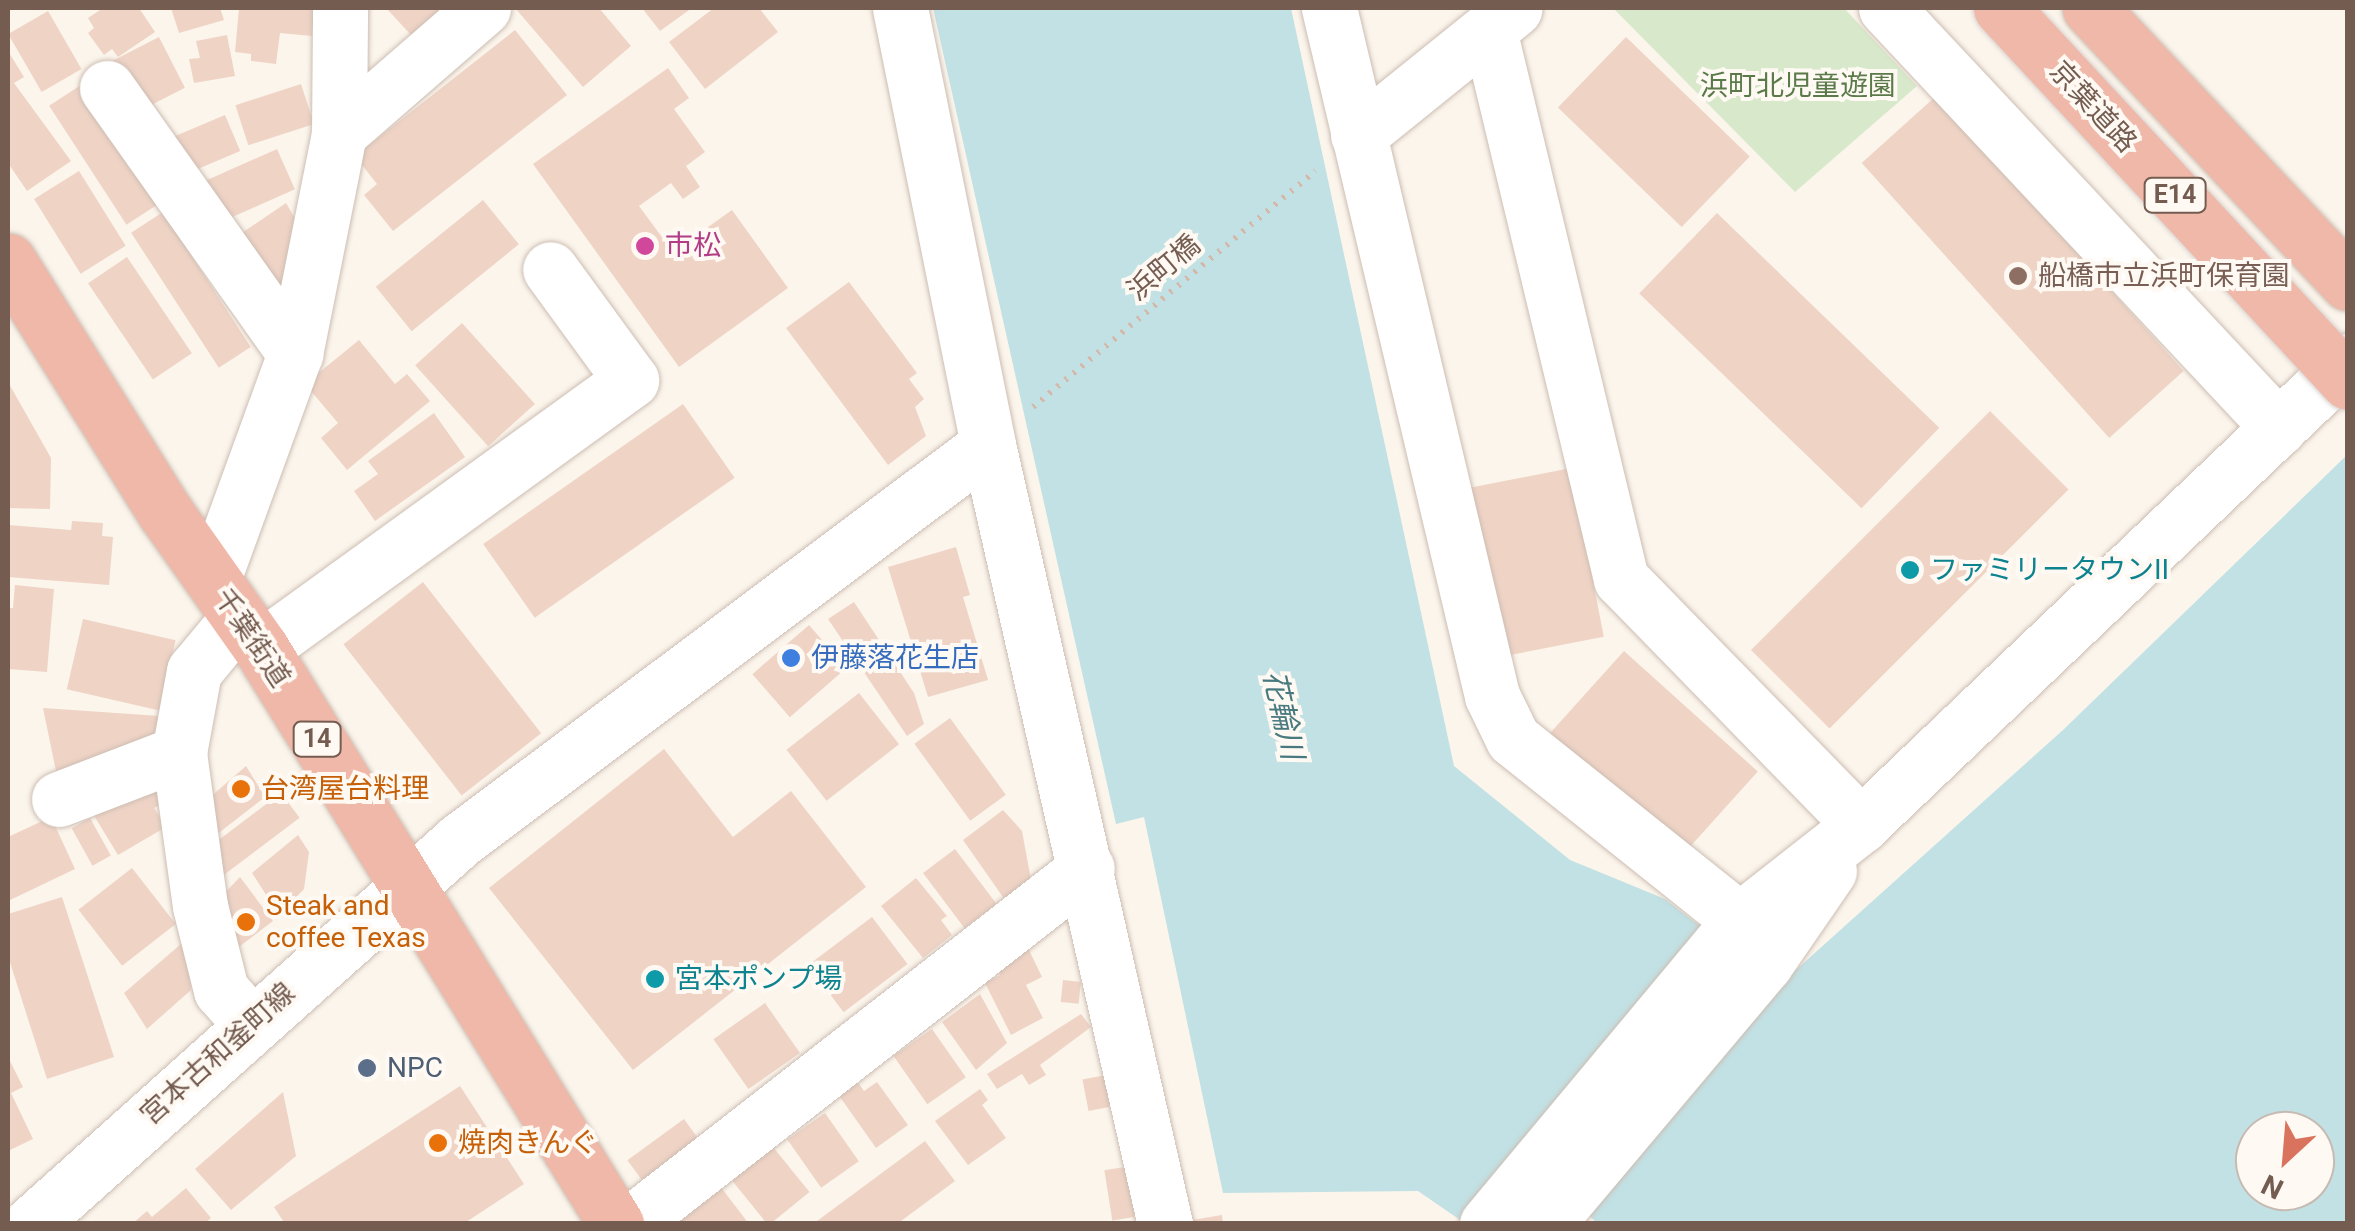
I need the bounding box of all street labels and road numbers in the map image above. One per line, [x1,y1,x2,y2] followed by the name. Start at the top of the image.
[2043,55,2143,159] street label: 京葉道路
[2142,175,2208,215] road number: E14
[1121,228,1207,308] street label: 浜町橋
[207,582,297,694] street label: 千葉街道
[292,719,342,759] road number: 14
[134,976,302,1132] street label: 宮本古和釜町線

